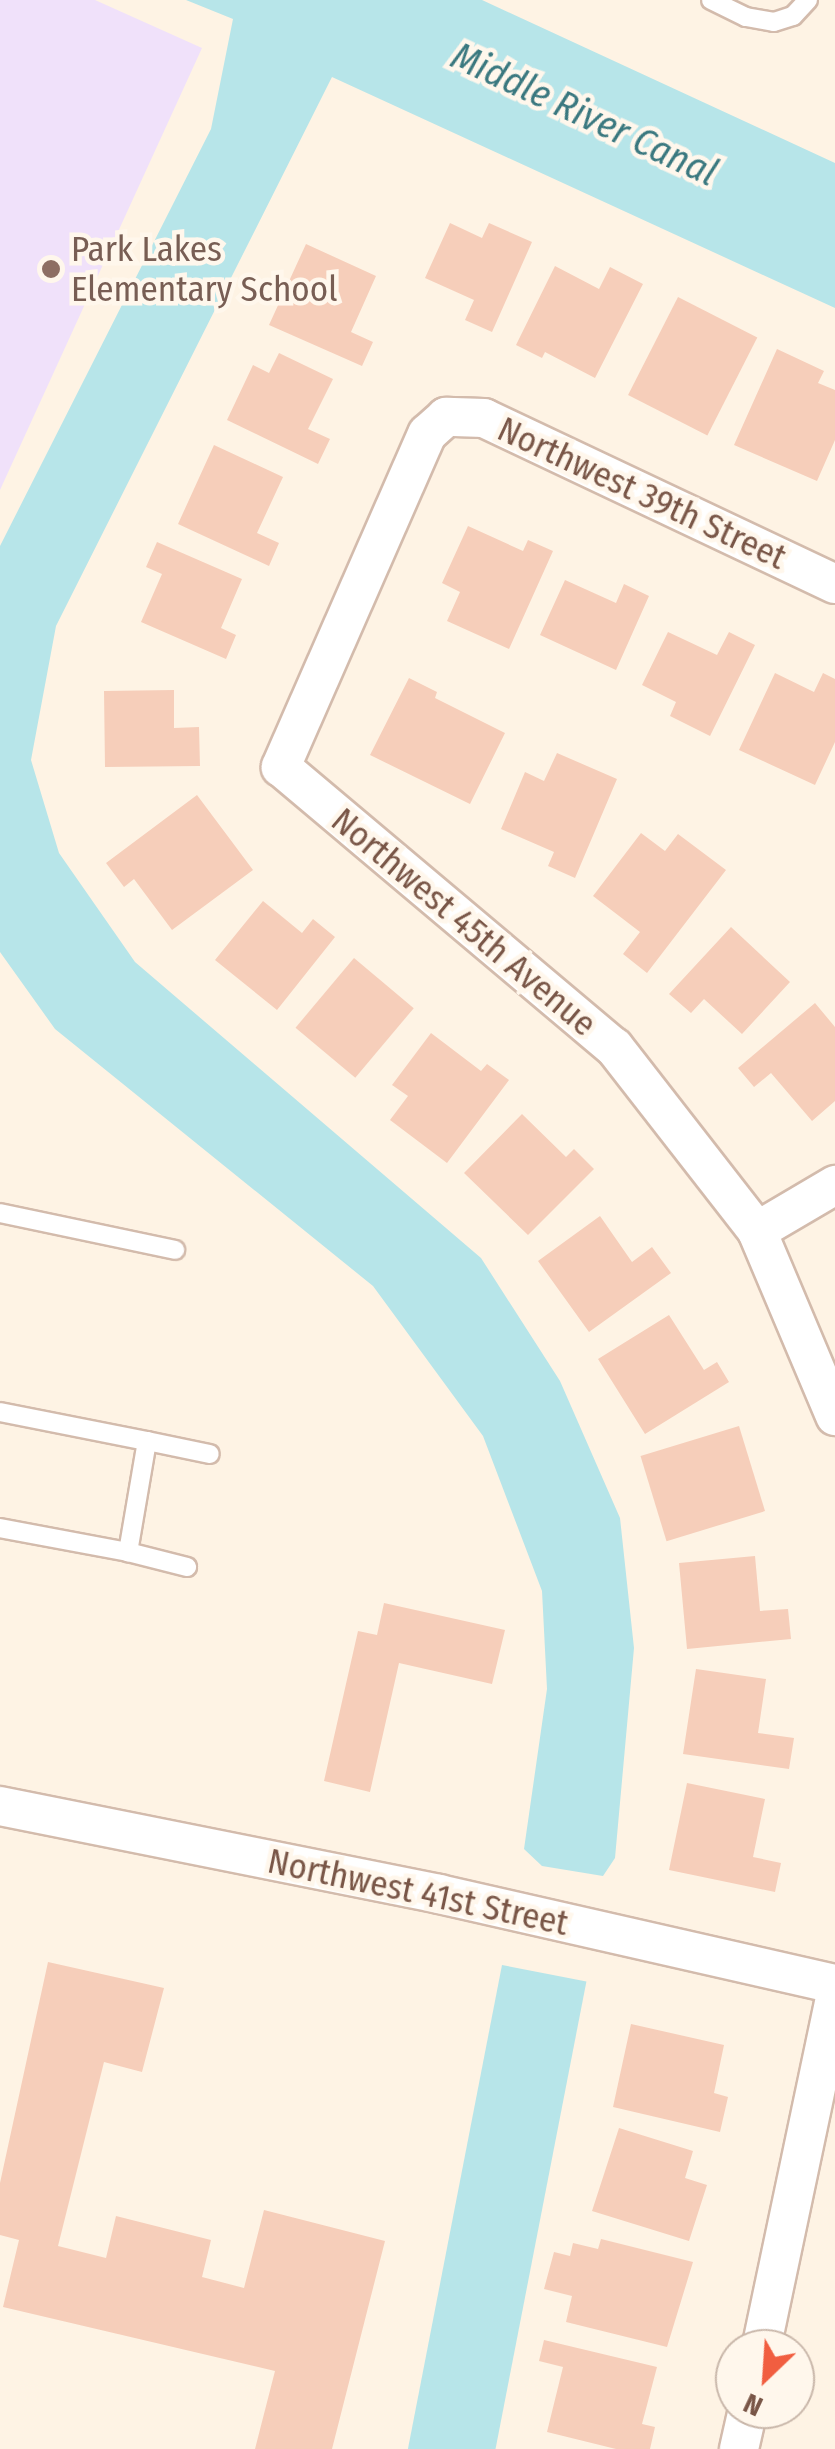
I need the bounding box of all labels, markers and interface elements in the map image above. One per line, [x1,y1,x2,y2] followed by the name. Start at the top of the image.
[444,34,724,196] water label: Middle River Canal
[71,228,337,310] place label: Park Lakes Elementary School
[40,258,62,280] marker: Park Lakes Elementary School
[491,408,793,578] street label: Northwest 39th Street
[323,799,605,1045] street label: Northwest 45th Avenue
[264,1840,572,1944] street label: Northwest 41st Street
[715,2329,815,2429] north arrow
[738,2386,768,2423] text: N

